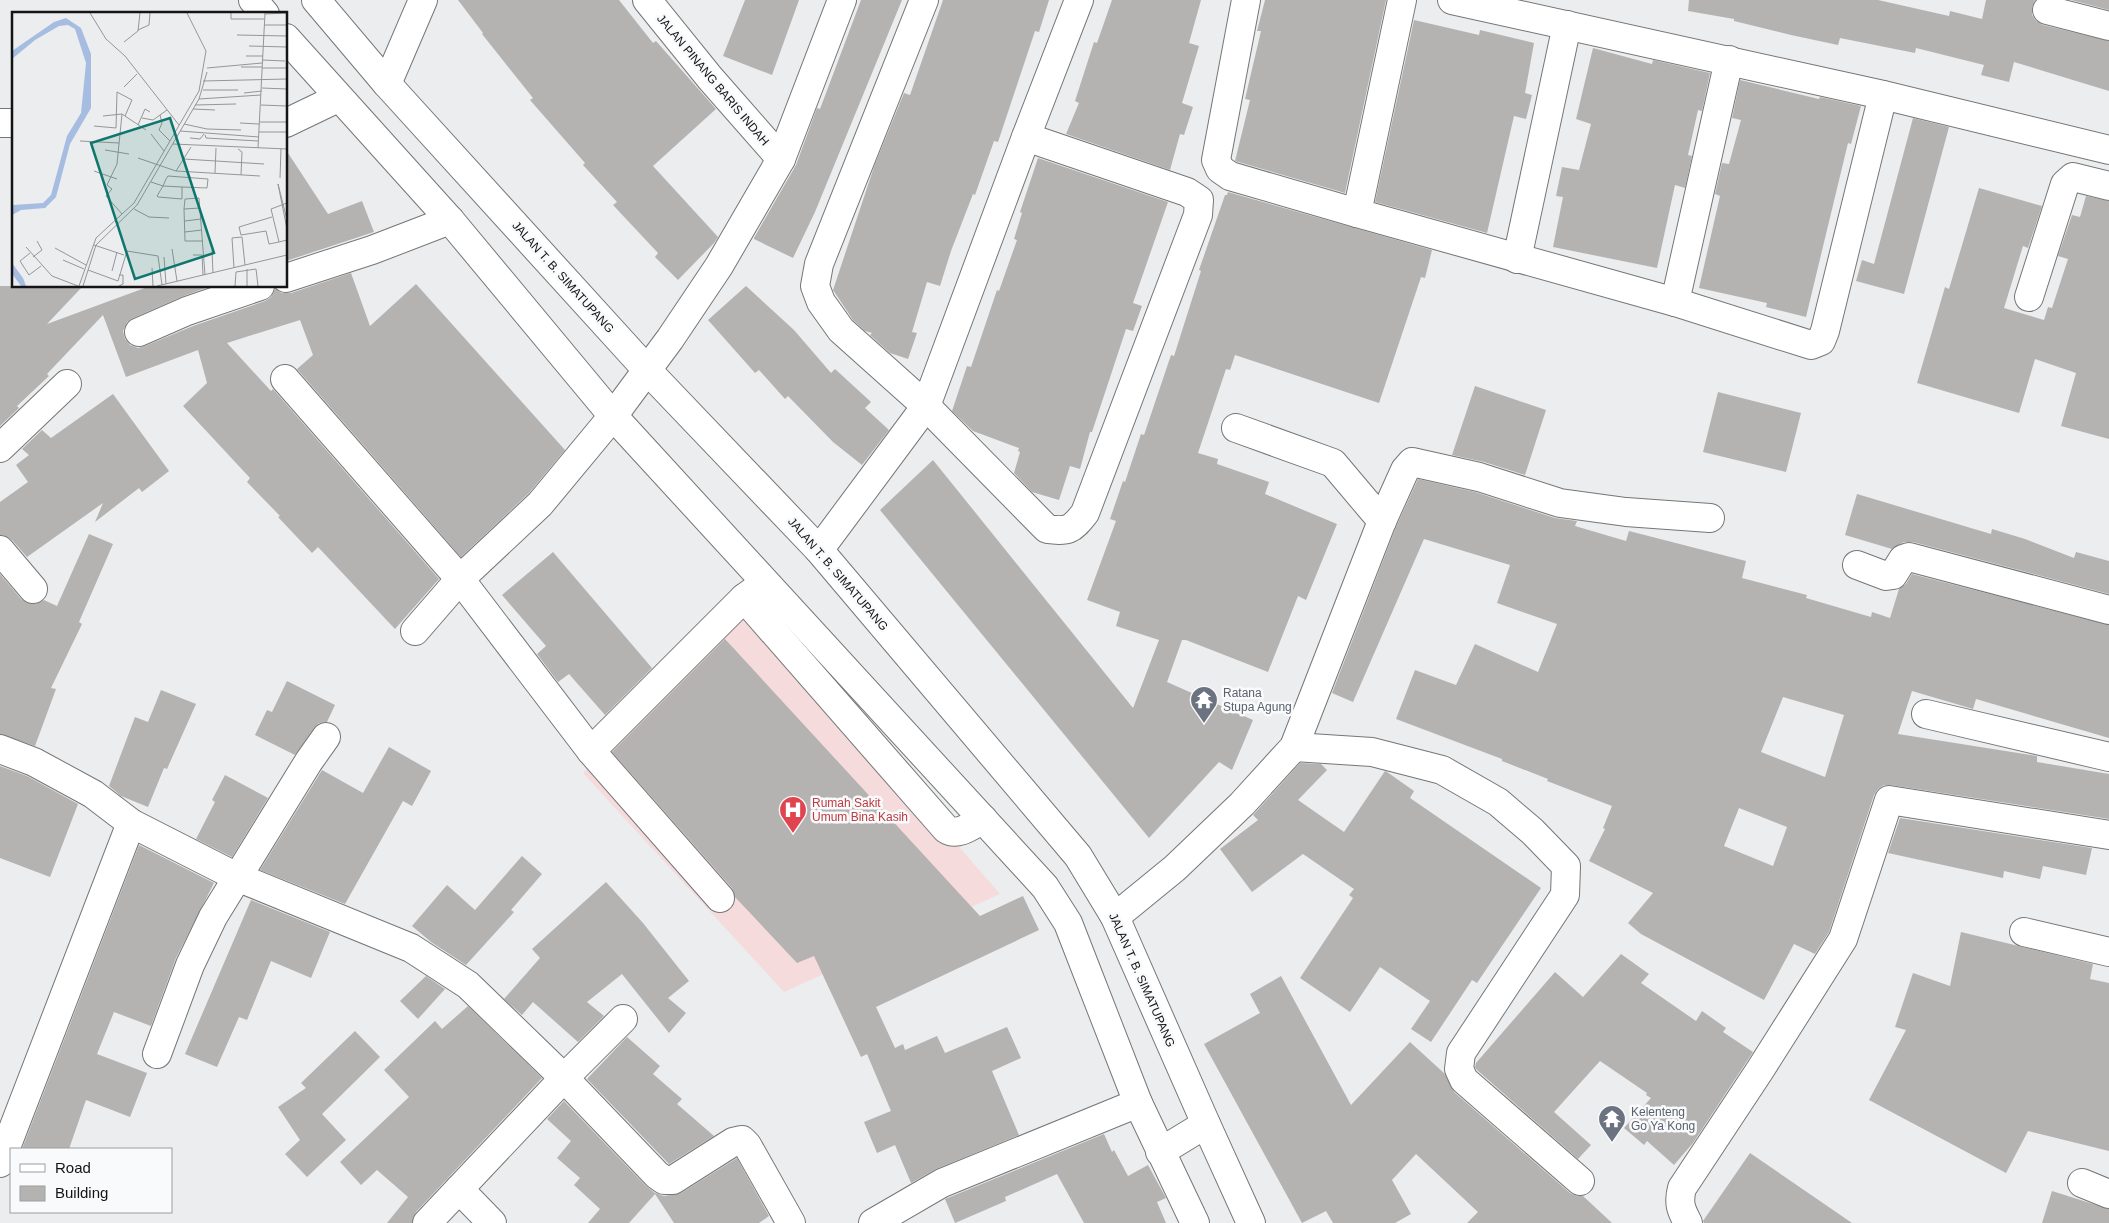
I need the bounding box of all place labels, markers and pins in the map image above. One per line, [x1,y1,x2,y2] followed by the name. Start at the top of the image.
[1189,685,1219,724] temple icon: Ratana Stupa Agung
[1223,686,1292,714] place label: Ratana Stupa Agung
[778,795,808,834] hospital icon: Rumah Sakit Umum Bina Kasih
[812,796,908,824] place label: Rumah Sakit Umum Bina Kasih
[1597,1104,1627,1143] temple icon: Kelenteng Go Ya Kong
[1631,1105,1695,1133] place label: Kelenteng Go Ya Kong

